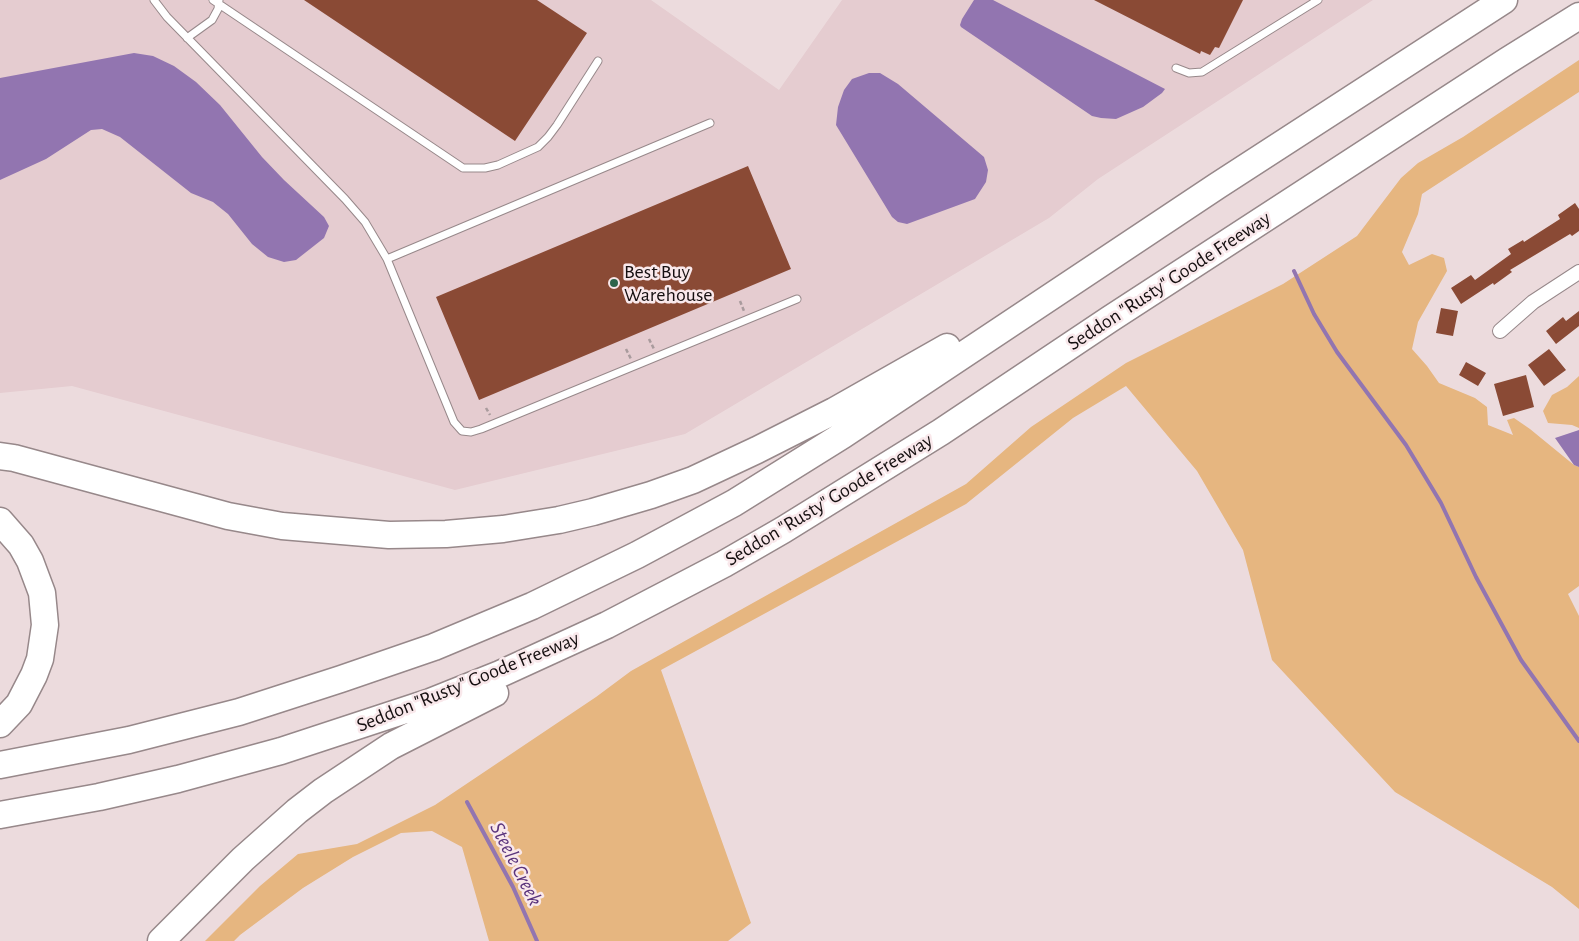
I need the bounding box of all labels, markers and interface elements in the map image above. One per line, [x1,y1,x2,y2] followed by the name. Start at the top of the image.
[1063,206,1275,356] street label: Seddon "Rusty" Goode Freeway
[624,260,713,307] place label: Best Buy Warehouse
[608,277,620,289] marker: Best Buy Warehouse
[721,429,937,571] street label: Seddon "Rusty" Goode Freeway
[353,626,583,738] street label: Seddon "Rusty" Goode Freeway
[484,818,548,910] water label: Steele Creek

